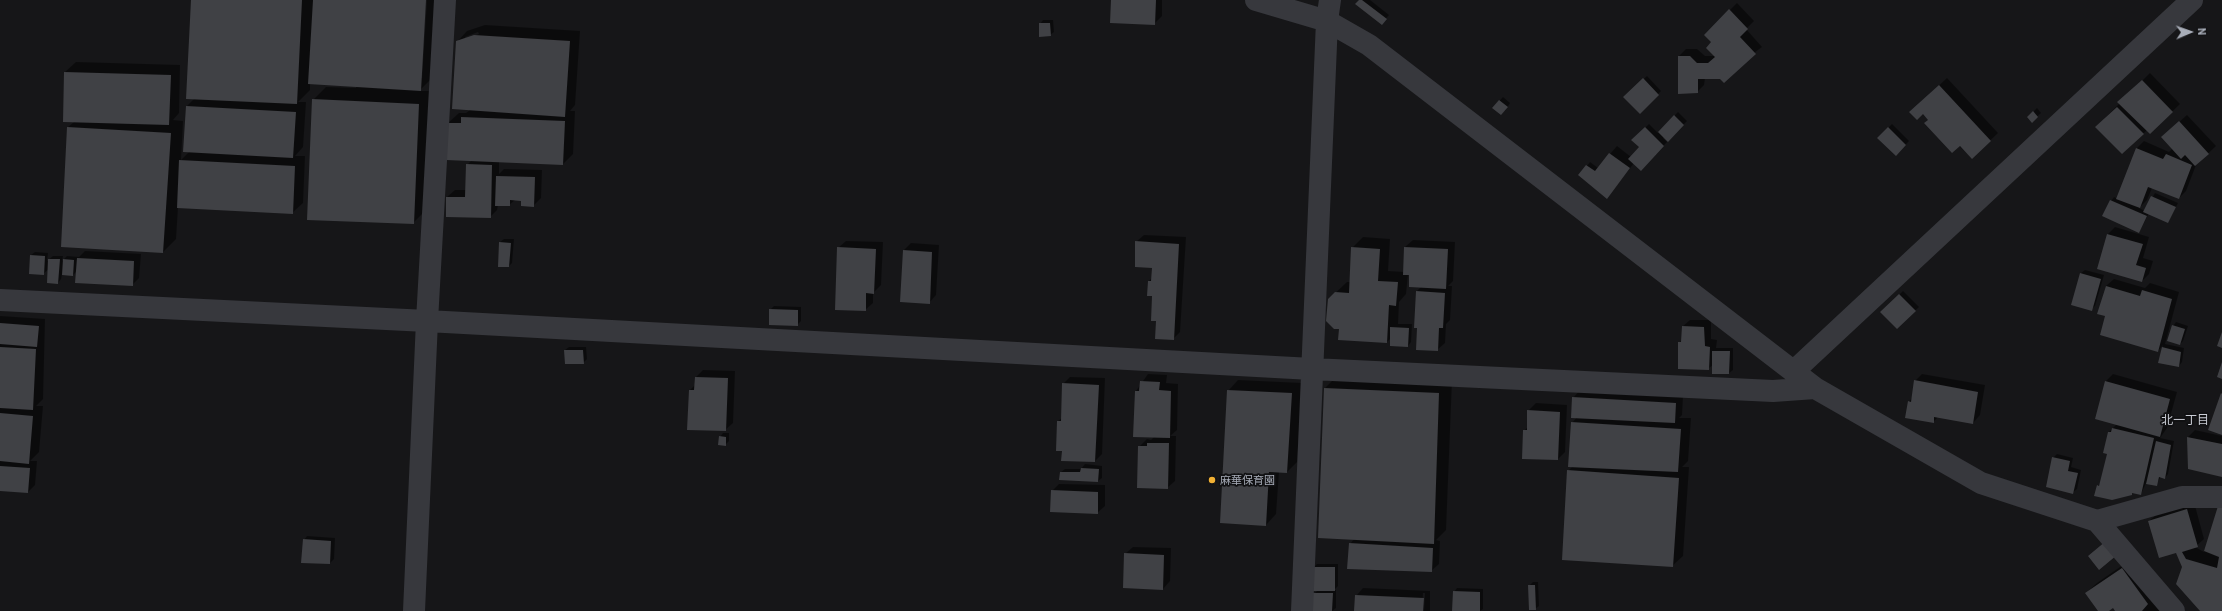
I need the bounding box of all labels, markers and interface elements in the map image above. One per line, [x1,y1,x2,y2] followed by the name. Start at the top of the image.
[2170,12,2210,52] north arrow
[2196,28,2209,35] text: N
[2161,413,2209,427] district label: 北一丁目
[1220,473,1275,487] place label: 麻華保育園
[1207,475,1217,485] marker: 麻華保育園

